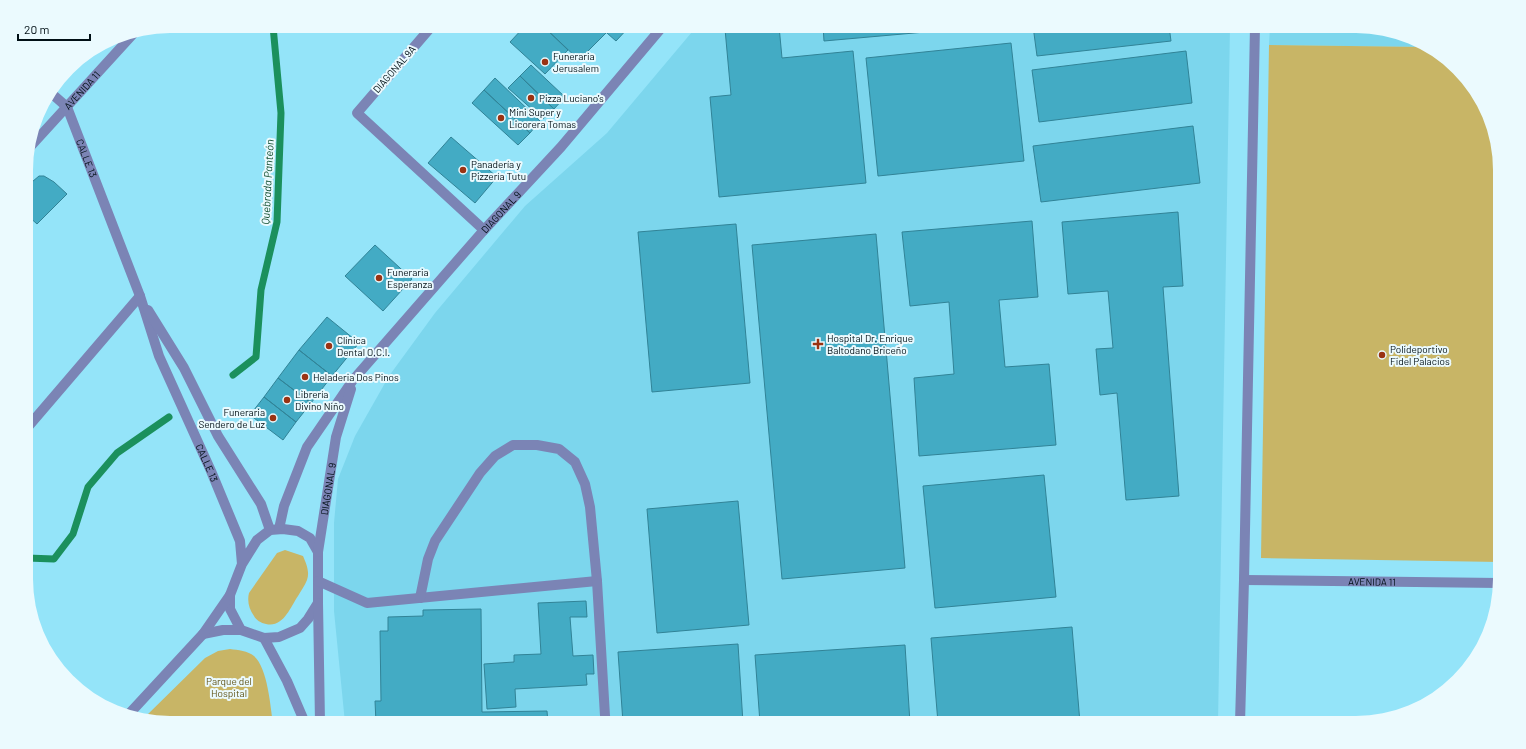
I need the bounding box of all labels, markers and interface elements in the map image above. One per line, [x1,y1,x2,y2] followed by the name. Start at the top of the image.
[18,16,90,42] scale bar
[24,22,50,36] text: 20 m
[370,43,418,95] street label: DIAGONAL 9A
[553,50,599,74] place label: Funeraria Jerusalem
[540,57,550,67] marker: Funeraria Jerusalem
[61,68,102,112] street label: AVENIDA 11
[539,92,604,104] place label: Pizza Luciano's
[526,93,536,103] marker: Pizza Luciano's
[509,106,576,130] place label: Mini Super y Licorera Tomas
[496,113,506,123] marker: Mini Super y Licorera Tomas
[74,137,100,179] street label: CALLE 13
[258,139,276,225] water label: Quebrada Panteón
[471,158,526,182] place label: Panadería y Pizzería Tutu
[458,165,468,175] marker: Panadería y Pizzería Tutu
[478,188,523,235] street label: DIAGONAL 9
[387,266,432,290] place label: Funeraria Esperanza
[374,273,384,283] marker: Funeraria Esperanza
[827,332,913,356] place label: Hospital Dr. Enrique Baltodano Briceño
[337,334,390,358] place label: Clínica Dental O.C.I.
[812,338,824,350] marker: Hospital Dr. Enrique Baltodano Briceño
[324,341,334,351] marker: Clínica Dental O.C.I.
[1390,343,1450,367] place label: Polideportivo Fidel Palacios
[1377,350,1387,360] marker: Polideportivo Fidel Palacios
[313,371,399,383] place label: Heladeria Dos Pinos
[300,372,310,382] marker: Heladeria Dos Pinos
[295,388,344,412] place label: Librería Divino Niño
[282,395,292,405] marker: Librería Divino Niño
[198,406,266,430] place label: Funeraria Sendero de Luz
[268,413,278,423] marker: Funeraria Sendero de Luz
[194,442,221,484] street label: CALLE 13
[318,462,338,516] street label: DIAGONAL 9
[1348,575,1396,588] street label: AVENIDA 11
[206,675,252,699] park label: Parque del Hospital

